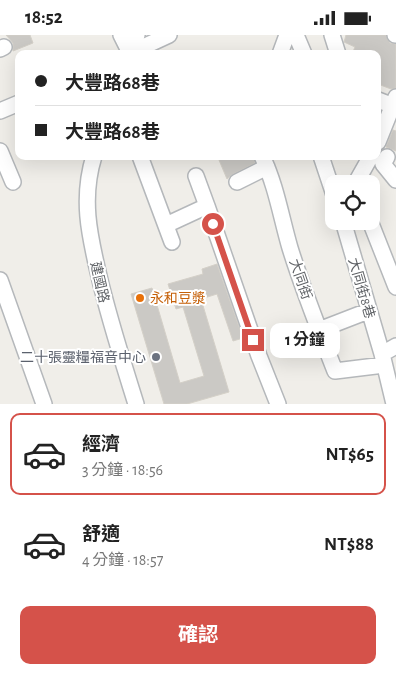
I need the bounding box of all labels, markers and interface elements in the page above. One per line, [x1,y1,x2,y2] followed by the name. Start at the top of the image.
[25,8,63,27] text: 18:52
[65,74,160,93] text: 大豐路68巷
[65,123,160,142] text: 大豐路68巷
[325,175,380,230] map controls
[325,175,380,230] button: locate
[202,213,224,235] route start
[346,256,377,320] street label: 大同街8巷
[287,257,314,301] street label: 大同街
[87,260,112,304] street label: 建國路
[150,291,206,306] place label: 永和豆漿
[134,292,146,304] marker: 永和豆漿
[270,323,340,357] callout: 1 分鐘
[242,329,264,351] route end
[285,332,325,348] text: 1 分鐘
[20,349,146,365] place label: 二十張靈糧福音中心
[150,351,162,363] marker: 二十張靈糧福音中心
[22,432,67,477] icon: car
[82,435,120,454] text: 經濟
[325,445,374,464] text: NT$65
[82,462,163,478] text: 3 分鐘 · 18:56
[22,522,67,567] icon: car
[82,525,120,544] text: 舒適
[324,535,374,554] text: NT$88
[82,552,163,568] text: 4 分鐘 · 18:57
[20,606,376,664] button: 確認

